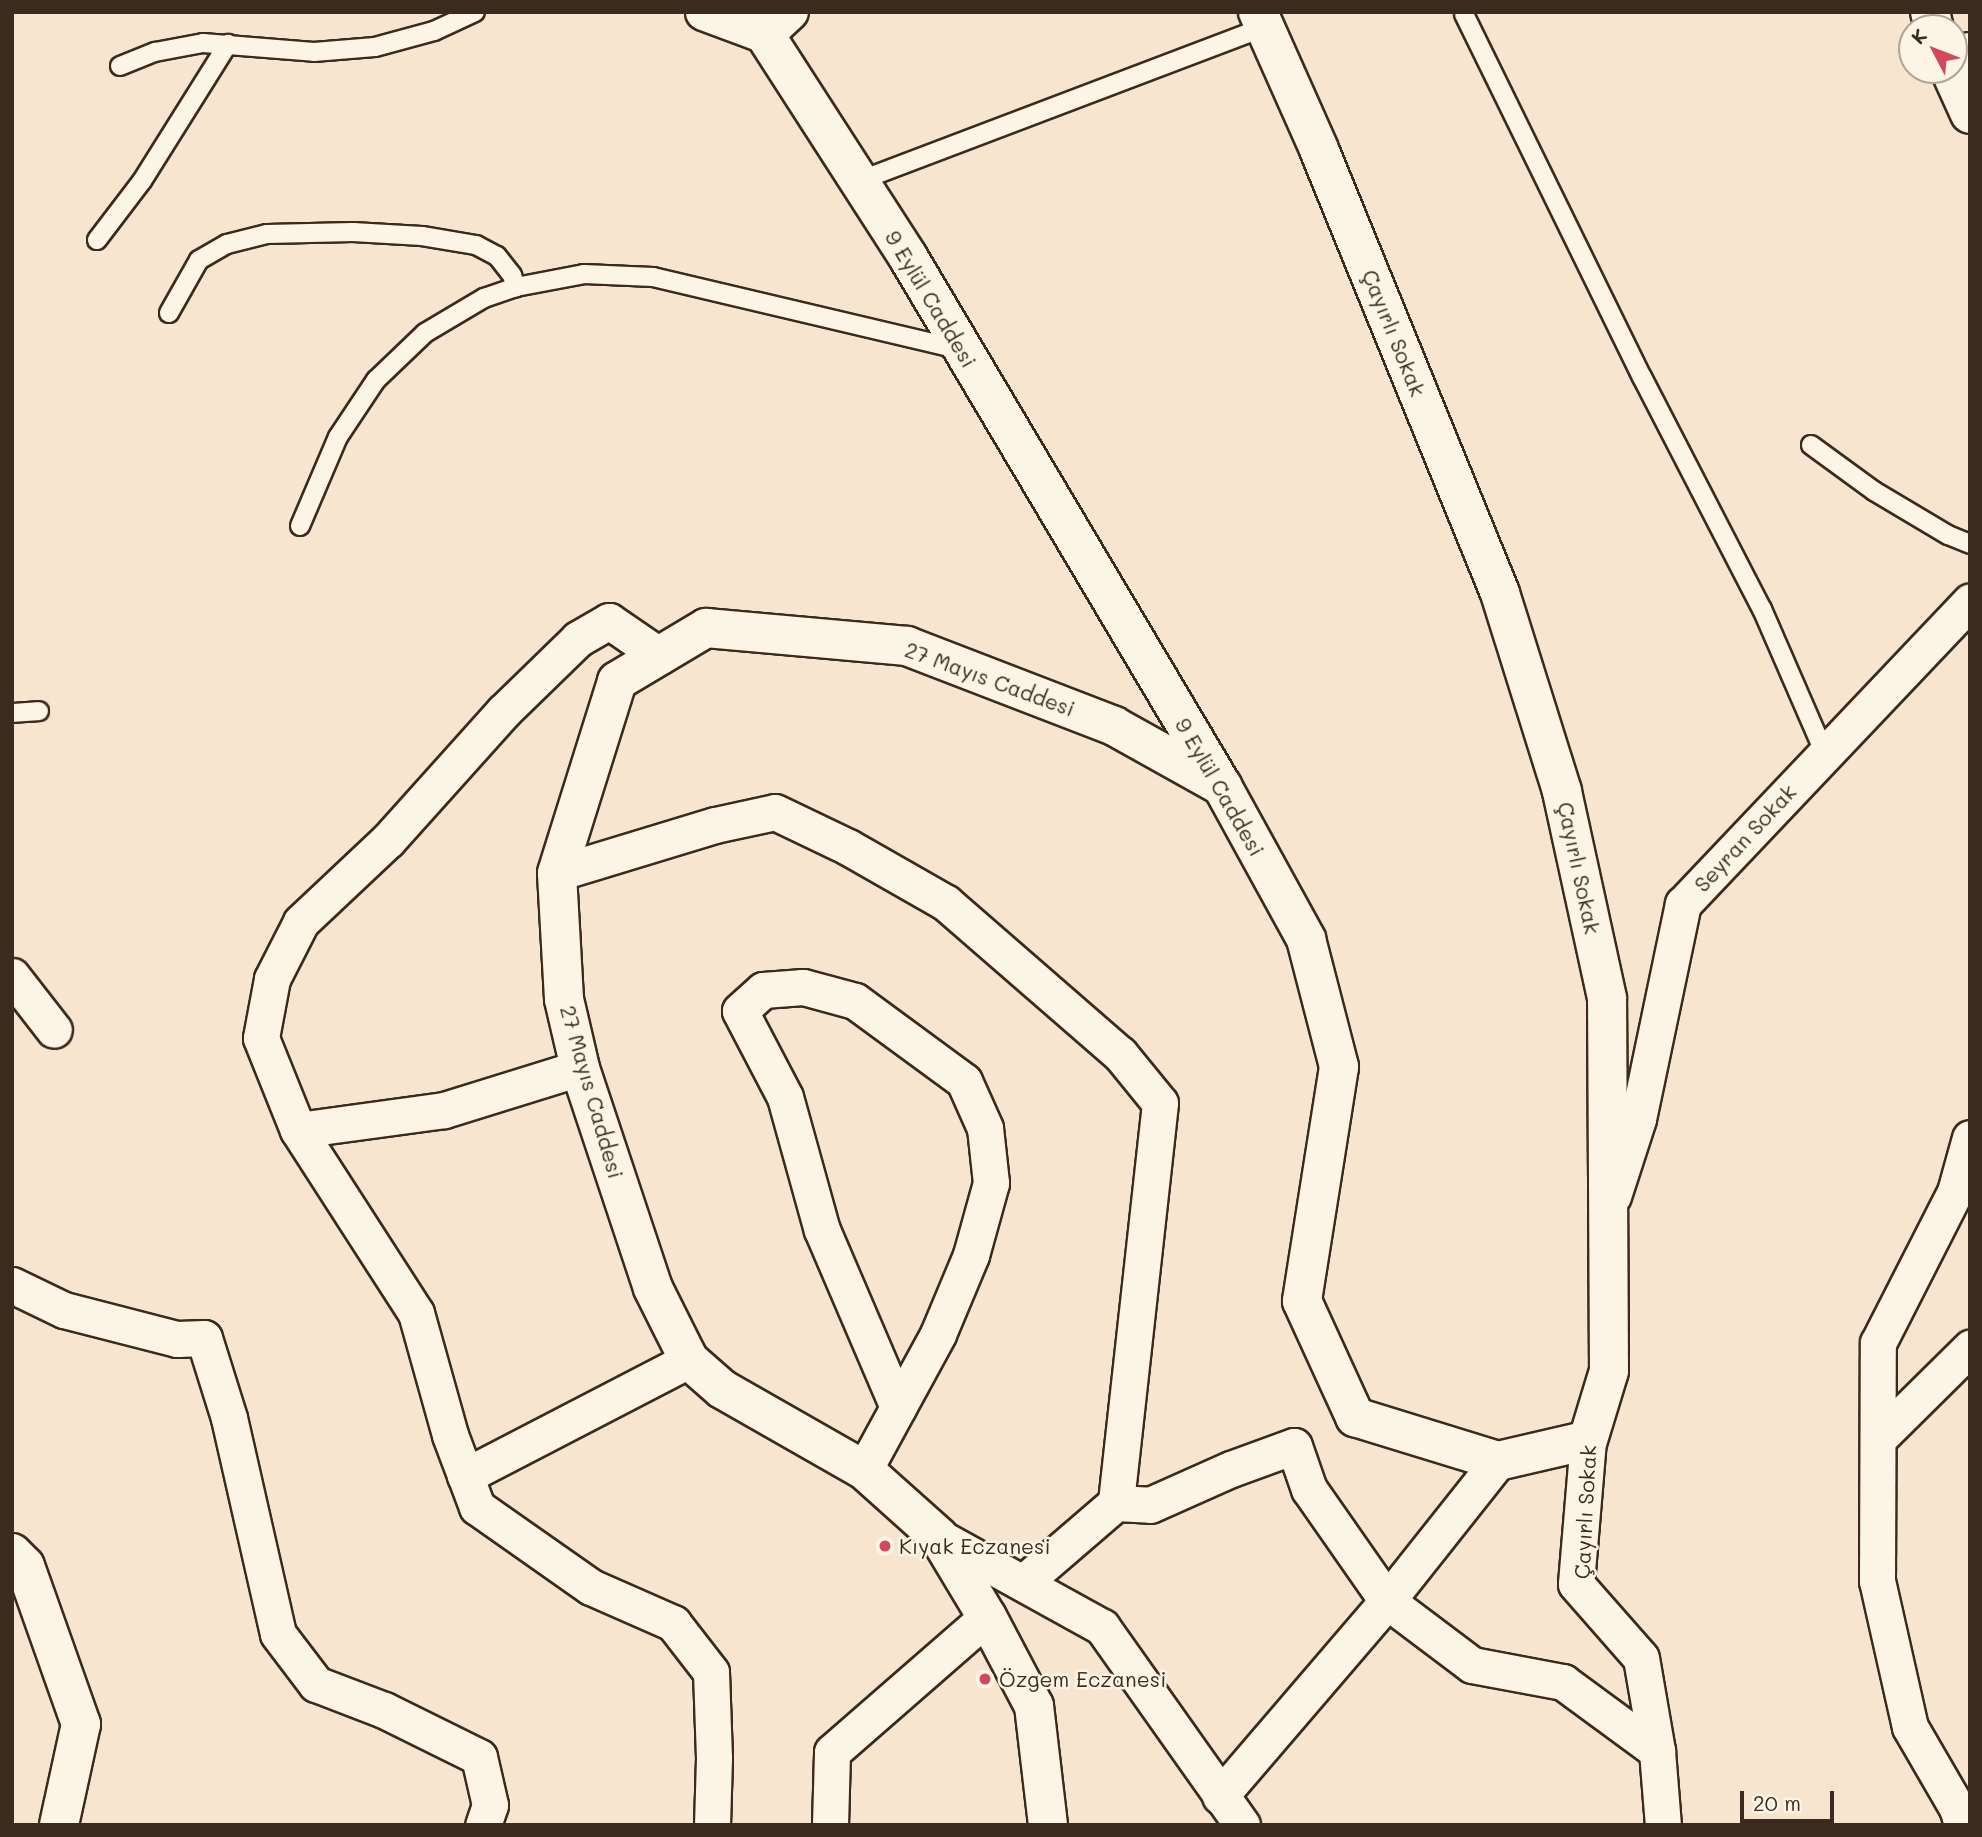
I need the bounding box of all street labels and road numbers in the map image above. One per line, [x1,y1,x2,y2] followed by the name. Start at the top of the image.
[880,226,982,372] street label: 9 Eylül Caddesi
[1357,266,1431,400] street label: Çayırlı Sokak
[902,637,1078,721] street label: 27 Mayıs Caddesi
[1170,713,1270,861] street label: 9 Eylül Caddesi
[1689,779,1801,897] street label: Seyran Sokak
[1553,800,1605,936] street label: Çayırlı Sokak
[555,1003,629,1181] street label: 27 Mayıs Caddesi
[1569,1444,1601,1580] street label: Çayırlı Sokak

